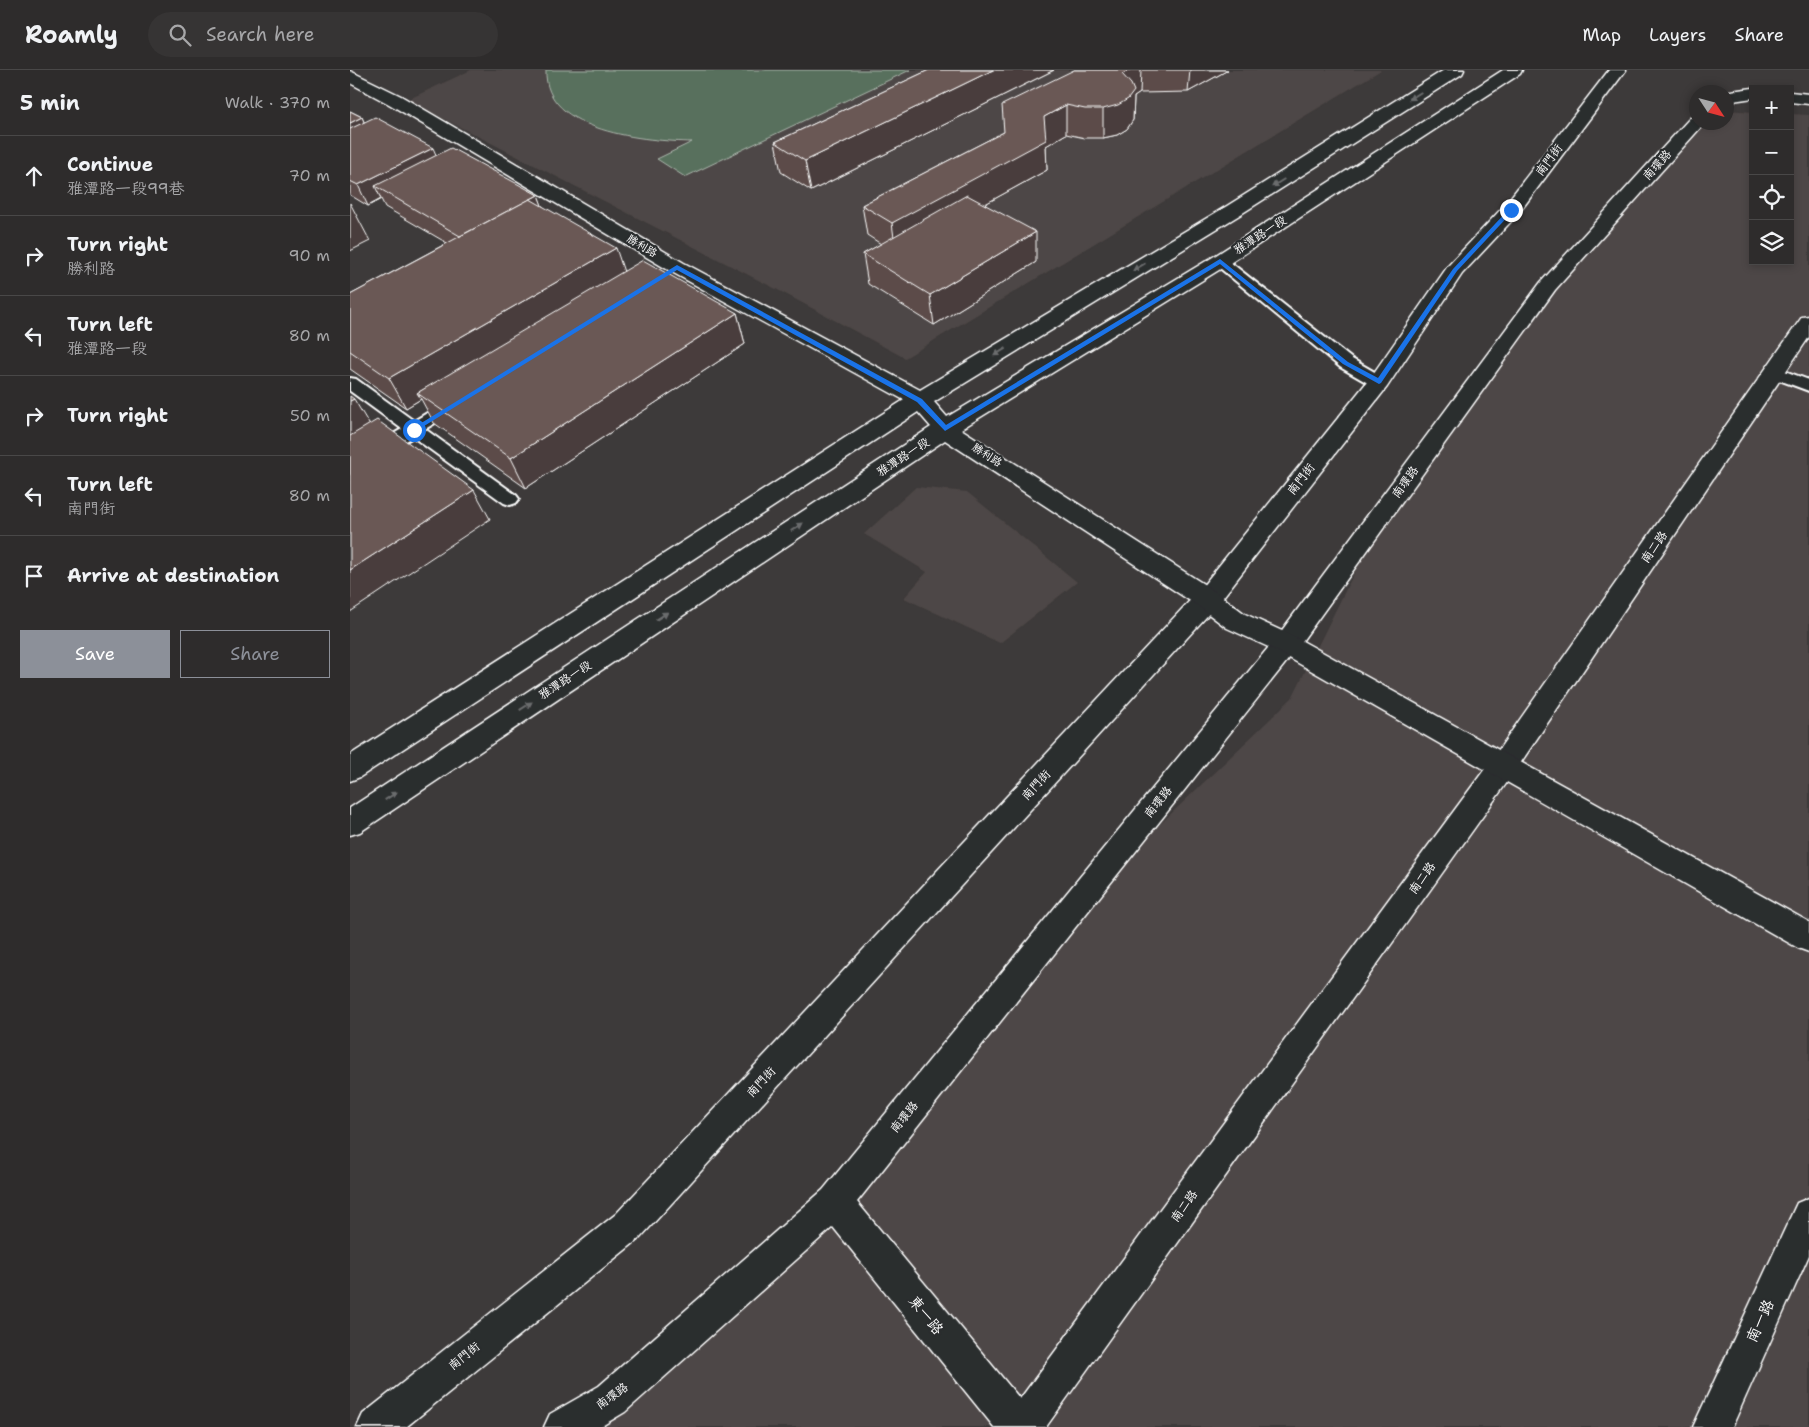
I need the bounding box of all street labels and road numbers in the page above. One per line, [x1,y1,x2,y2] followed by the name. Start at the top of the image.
[1532,141,1566,179] street label: 南門街
[1639,146,1675,184] street label: 南環路
[1230,212,1290,258] street label: 雅潭路一段
[624,231,660,261] street label: 勝利路
[873,434,933,480] street label: 雅潭路一段
[969,440,1005,470] street label: 勝利路
[1284,460,1318,498] street label: 南門街
[1388,463,1422,501] street label: 南環路
[1637,528,1671,566] street label: 南二路
[535,657,595,703] street label: 雅潭路一段
[1018,766,1054,804] street label: 南門街
[1140,783,1176,821] street label: 南環路
[1405,859,1439,897] street label: 南二路
[743,1063,779,1101] street label: 南門街
[886,1098,922,1136] street label: 南環路
[1167,1187,1201,1225] street label: 南二路
[904,1291,948,1339] street label: 東一路
[1741,1296,1779,1346] street label: 南一路
[445,1338,483,1374] street label: 南門街
[593,1379,631,1413] street label: 南環路

